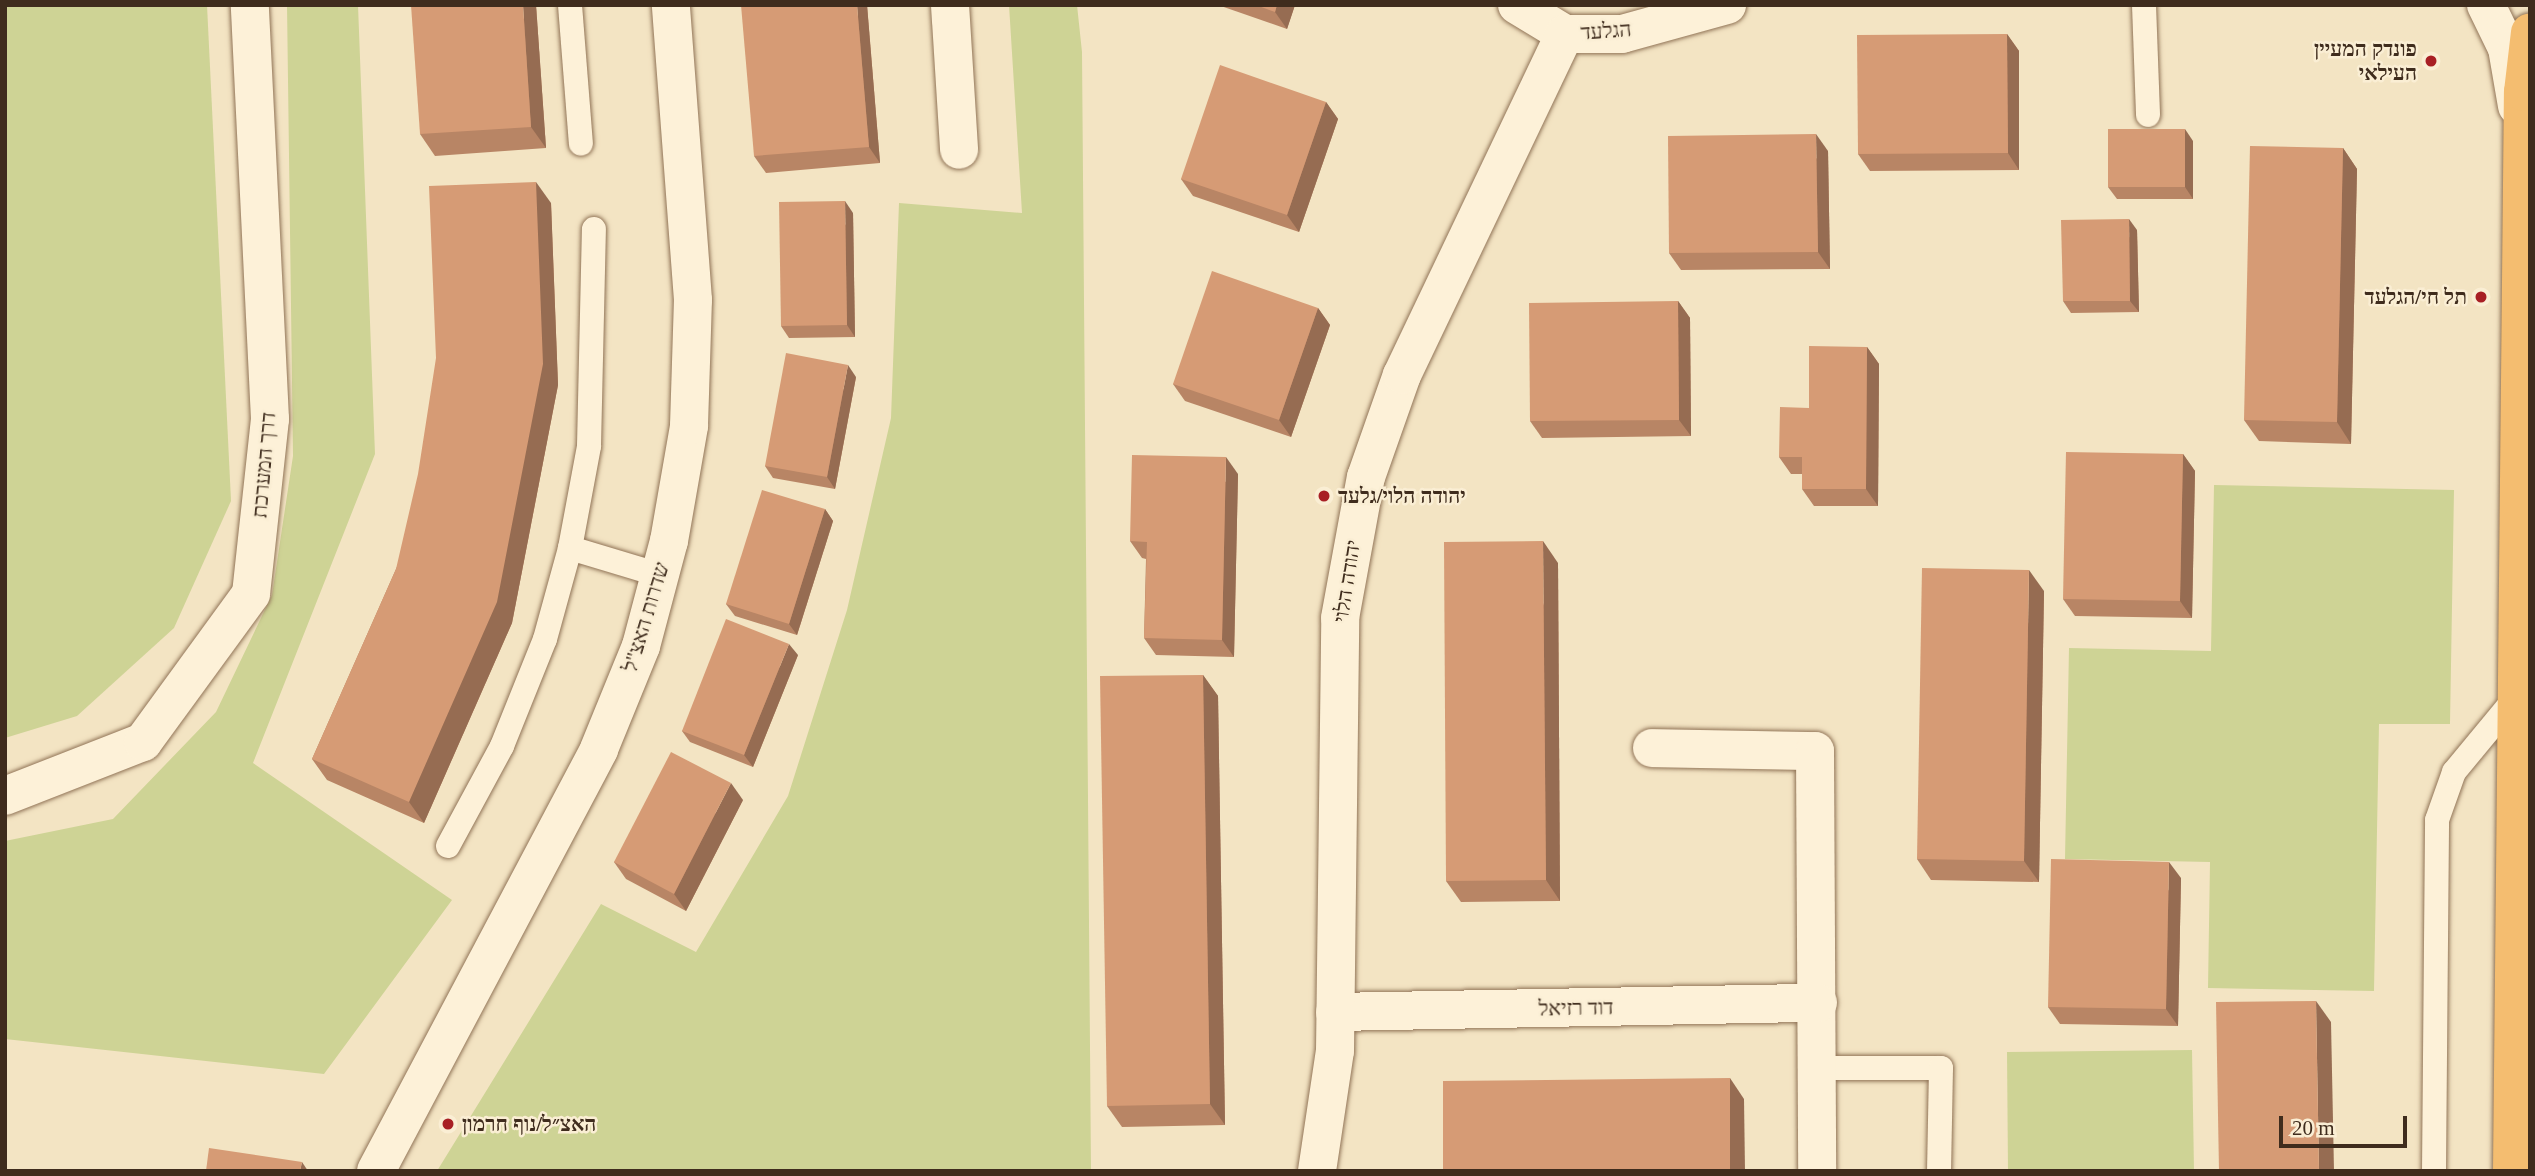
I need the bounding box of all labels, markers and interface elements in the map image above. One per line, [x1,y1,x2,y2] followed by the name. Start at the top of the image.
[1580,17,1632,45] street label: הגלעד
[2314,36,2417,86] place label: פונדק המעיין העילאי
[2423,53,2439,69] marker: פונדק המעיין העילאי
[2365,284,2467,310] place label: תל חי/הגלעד
[2473,289,2489,305] marker: תל חי/הגלעד
[247,411,281,519] street label: דרך המערכת
[1338,483,1466,509] place label: יהודה הלוי/גלעד
[1316,488,1332,504] marker: יהודה הלוי/גלעד
[1328,538,1366,624] street label: יהודה הלוי
[617,559,675,675] street label: שדרות האצ"ל
[1538,995,1614,1021] street label: דוד רזיאל
[2283,1102,2411,1146] scale bar
[462,1111,596,1137] place label: האצ״ל/נוף חרמון
[440,1116,456,1132] marker: האצ״ל/נוף חרמון
[2292,1116,2335,1140] text: 20 m

